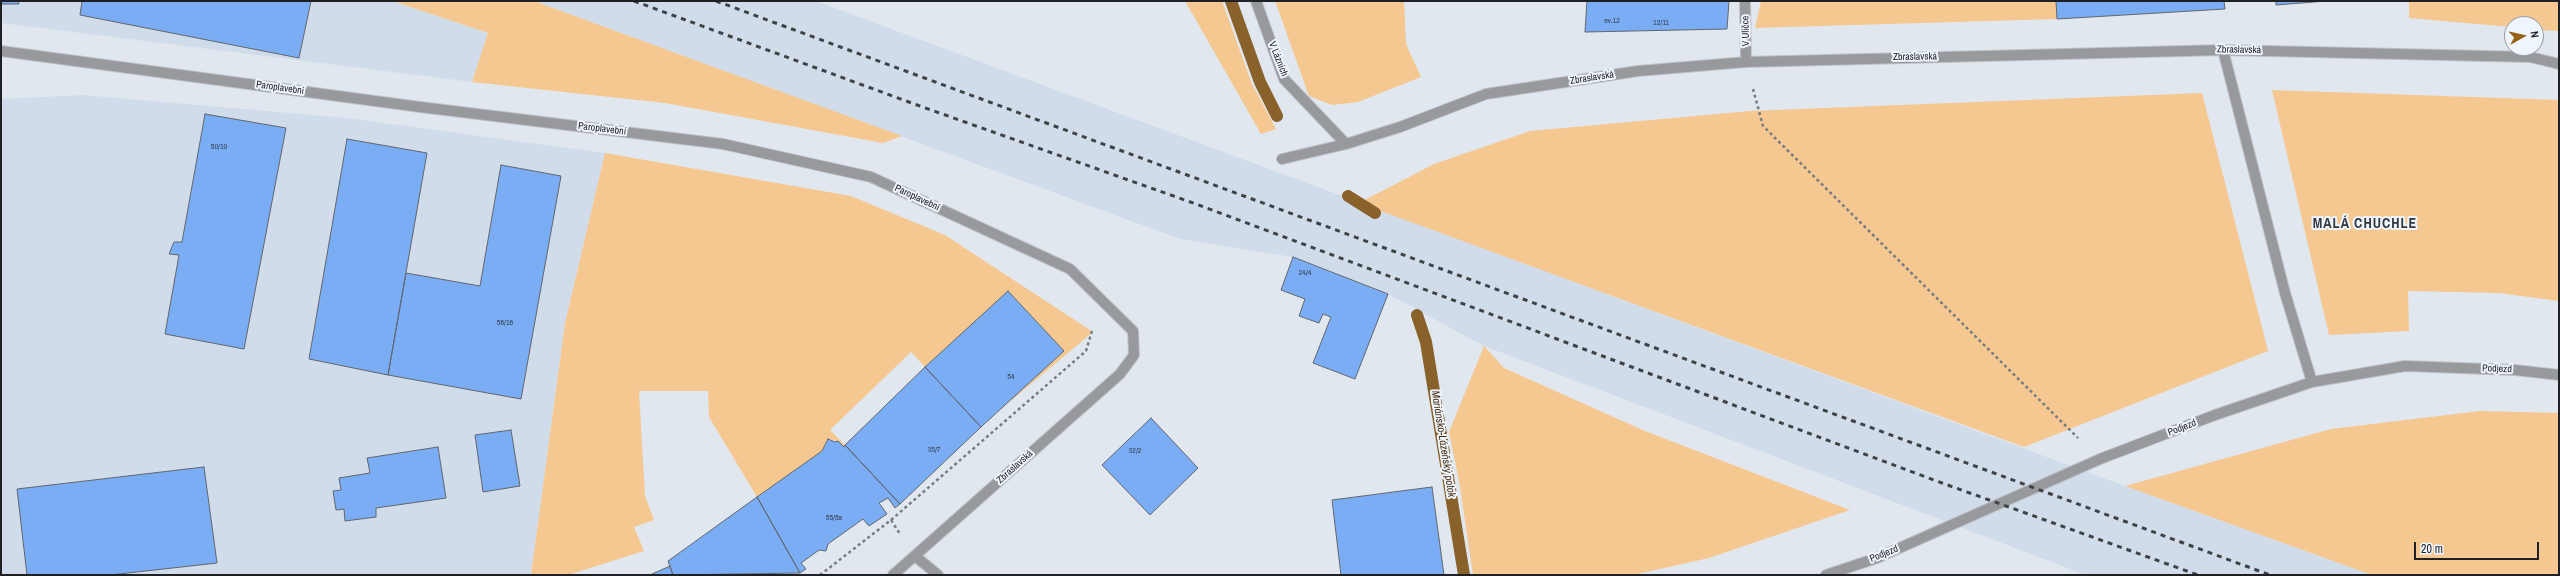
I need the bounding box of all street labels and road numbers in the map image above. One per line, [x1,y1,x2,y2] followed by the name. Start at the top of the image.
[1740,16,1752,46] street label: V Uličce
[1266,40,1290,78] street label: V Lázních
[2217,44,2261,56] street label: Zbraslavská
[1893,51,1937,63] street label: Zbraslavská
[1569,69,1615,87] street label: Zbraslavská
[255,79,305,97] street label: Paroplavební
[577,120,627,138] street label: Paroplavební
[893,182,941,214] street label: Paroplavební
[2482,362,2512,376] street label: Podjezd
[2166,417,2198,439] street label: Podjezd
[995,448,1035,486] street label: Zbraslavská
[1868,543,1900,565] street label: Podjezd

